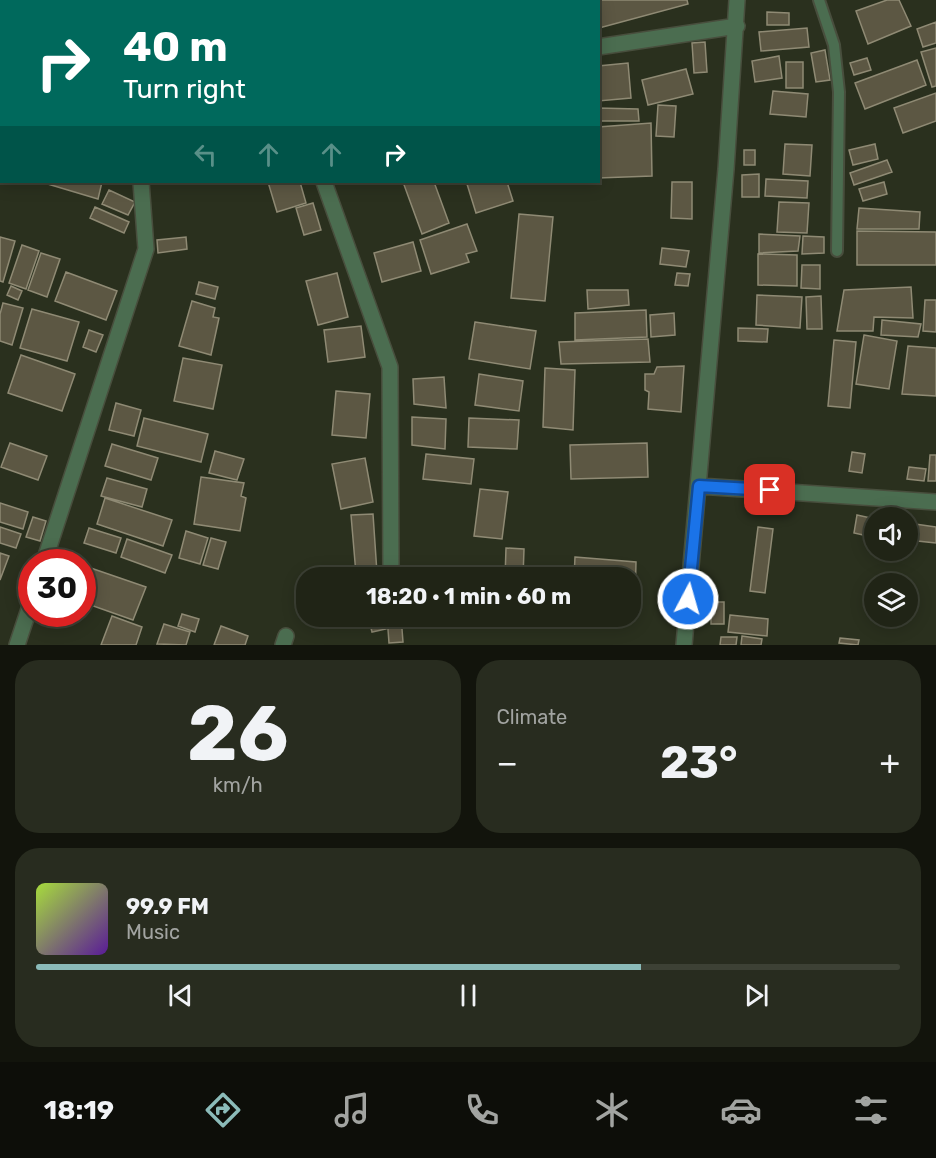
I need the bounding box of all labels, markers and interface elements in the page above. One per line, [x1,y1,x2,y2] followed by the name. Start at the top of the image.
[123,22,228,72] text: 40 m
[24,24,102,102] icon: right
[123,73,246,105] text: Turn right
[189,138,222,171] icon: left
[252,138,285,171] icon: ahead
[315,138,348,171] icon: ahead
[378,138,411,171] icon: right
[744,464,795,515] pin
[753,473,786,506] icon: arrive
[864,507,918,627] map controls
[864,507,918,561] button: sound
[18,549,96,627] speed limit sign: 30
[656,567,720,631] position arrow
[864,573,918,627] button: layers
[366,583,571,610] text: 18:20 · 1 min · 60 m
[187,687,288,780] text: 26
[497,705,567,729] text: Climate
[660,736,737,789] text: 23°
[497,743,518,782] text: −
[879,743,900,782] text: +
[213,773,263,797] text: km/h
[126,893,209,920] text: 99.9 FM
[126,920,180,944] text: Music
[164,979,197,1012] icon: previous
[452,979,485,1012] icon: pause
[740,979,773,1012] icon: next
[202,1089,244,1131] icon: directions
[331,1089,373,1131] icon: music
[461,1089,503,1131] icon: phone
[591,1089,633,1131] icon: climate
[720,1089,762,1131] icon: car
[850,1089,892,1131] icon: filters
[44,1094,114,1126] text: 18:19

